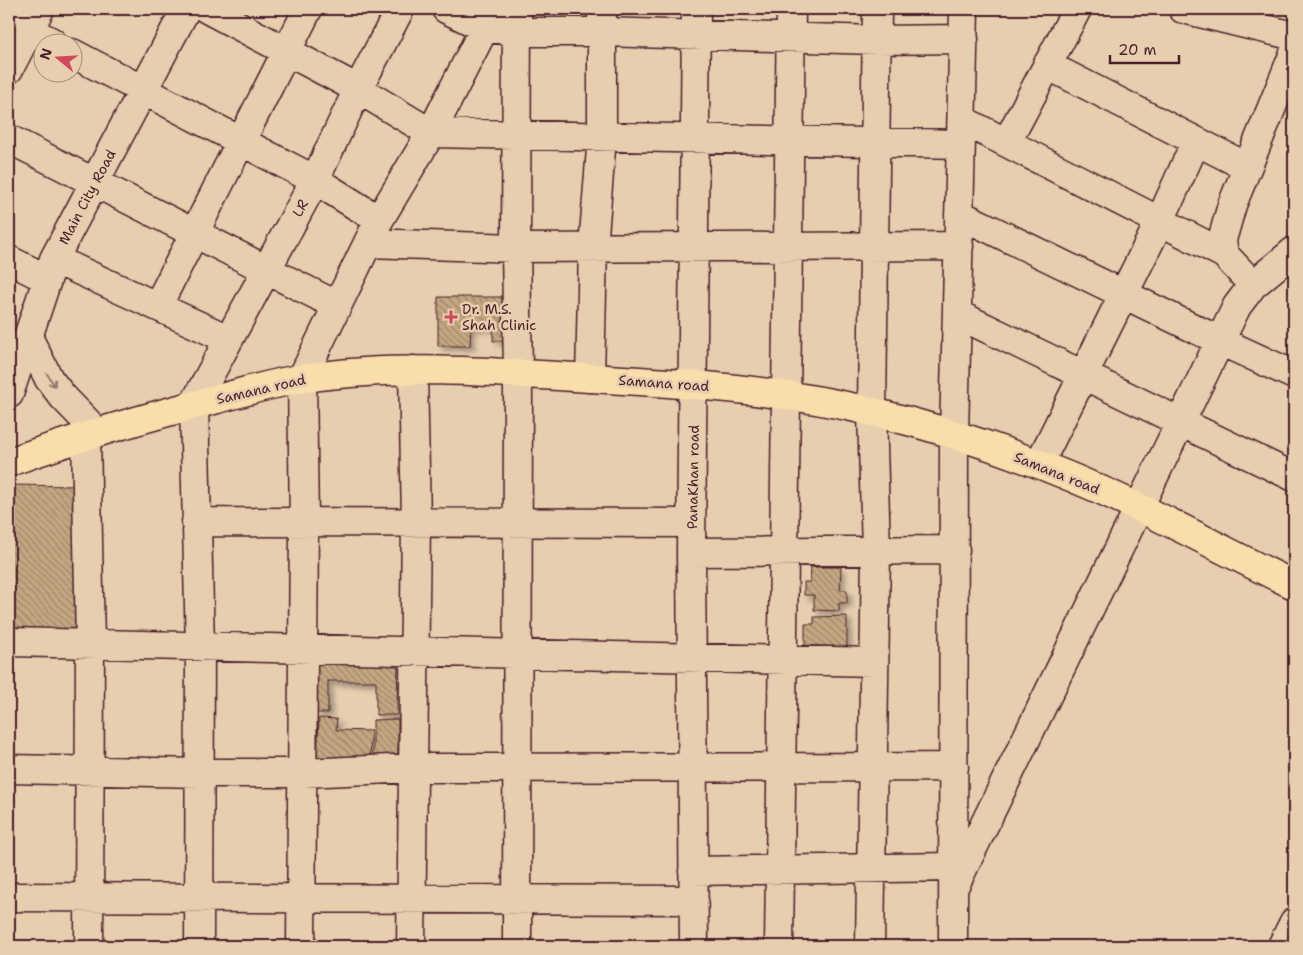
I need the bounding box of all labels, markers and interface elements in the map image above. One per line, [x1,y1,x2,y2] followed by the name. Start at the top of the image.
[32,32,82,82] north arrow
[1110,32,1179,64] scale bar
[1118,40,1157,60] text: 20 m
[35,46,56,62] text: N
[54,146,120,248] street label: Main City Road
[288,196,312,220] street label: LR
[462,300,536,334] place label: Dr. M.S. Shah Clinic
[444,310,458,324] marker: Dr. M.S. Shah Clinic
[215,370,307,408] street label: Samana road
[618,371,710,395] street label: Samana road
[45,373,56,387] one-way arrow
[683,424,703,529] street label: PanaKhan road
[1012,448,1103,498] street label: Samana road

